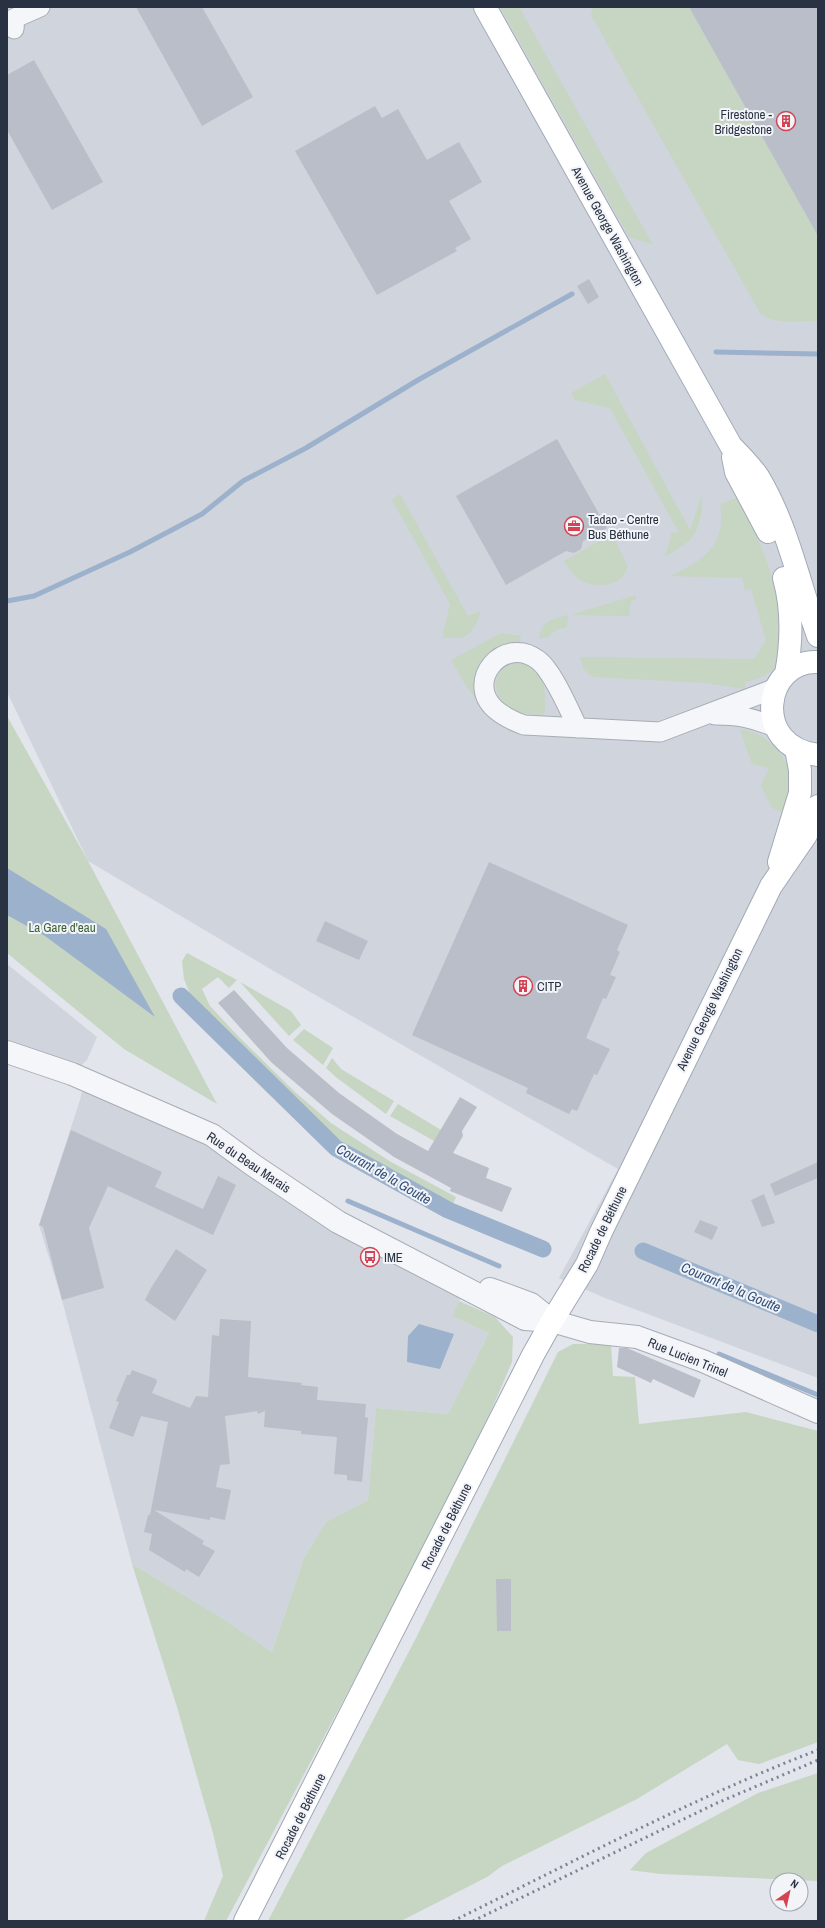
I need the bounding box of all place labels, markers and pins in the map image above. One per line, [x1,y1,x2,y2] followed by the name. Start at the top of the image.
[715,106,772,138] place label: Firestone - Bridgestone
[775,110,797,132] building icon: Firestone - Bridgestone
[588,511,659,543] place label: Tadao - Centre Bus Béthune
[563,515,585,537] office icon: Tadao - Centre Bus Béthune
[512,975,534,997] building icon: CITP
[537,978,561,995] place label: CITP
[359,1246,381,1268] bus stop icon: IME
[384,1249,403,1266] place label: IME

